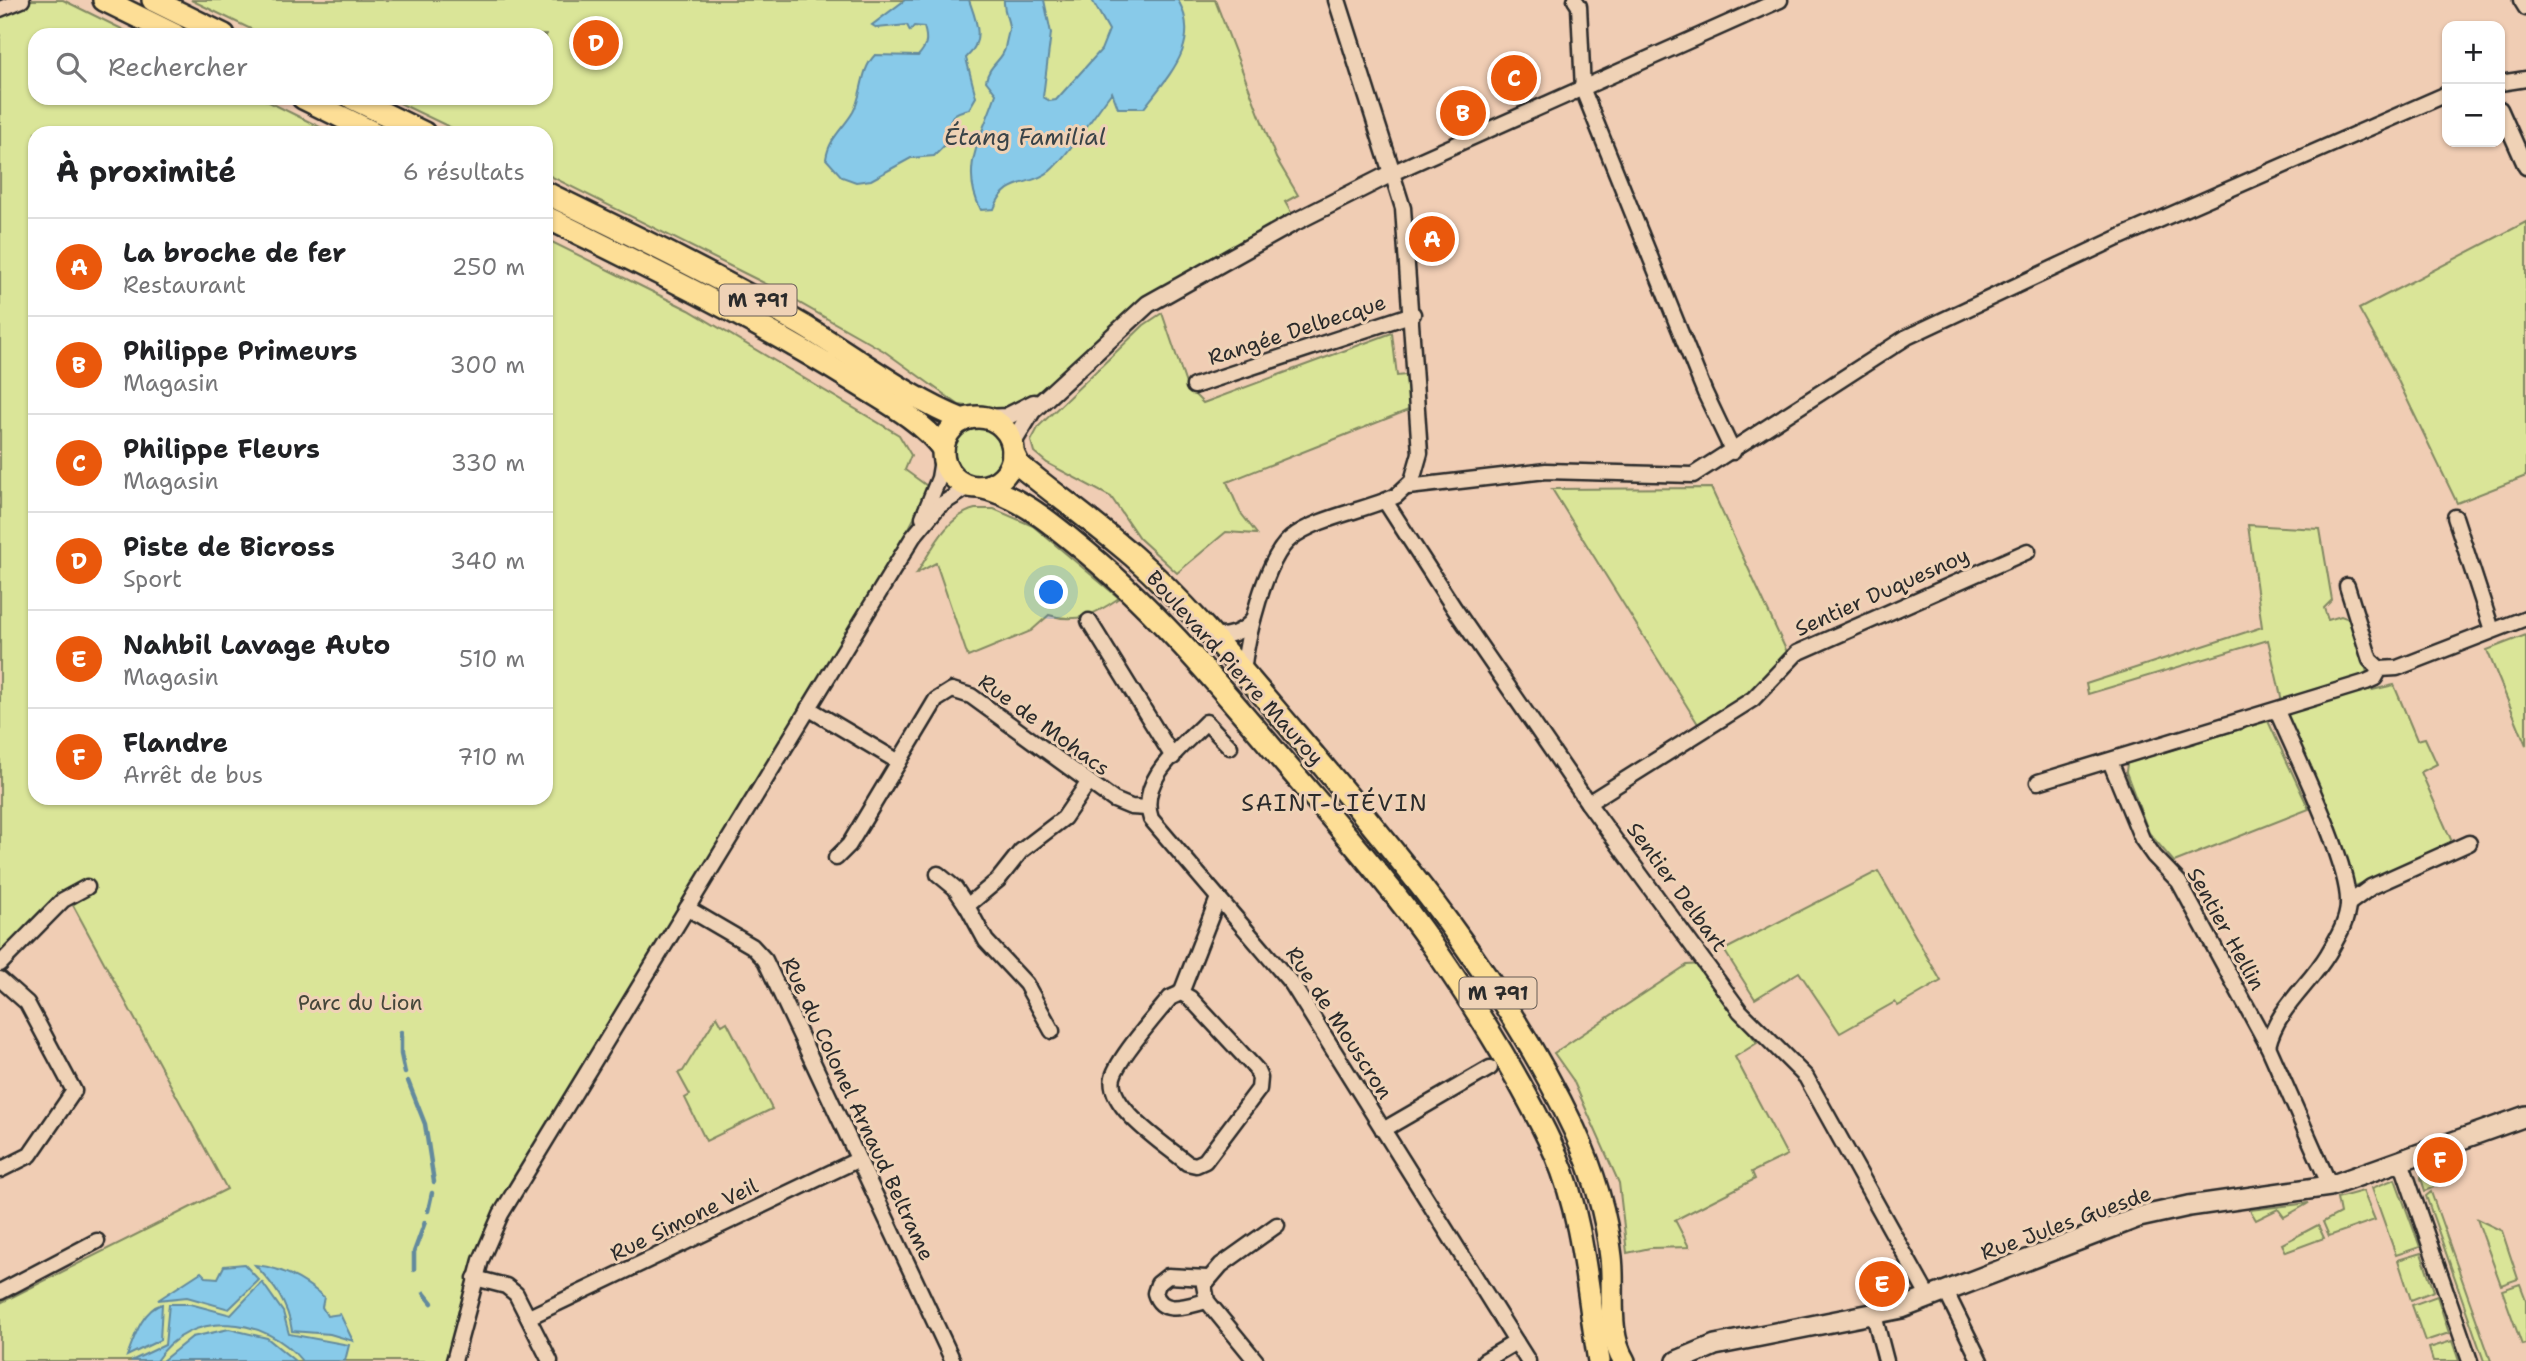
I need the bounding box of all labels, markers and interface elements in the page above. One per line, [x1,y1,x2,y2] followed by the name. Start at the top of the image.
[573,17,619,69] pin: D
[2442,21,2505,147] map controls
[2442,21,2505,84] button: +
[28,28,553,105] search box
[52,48,90,86] icon: search
[108,49,248,84] text: Rechercher
[1491,52,1537,104] pin: C
[2442,84,2505,147] button: −
[1440,87,1486,139] pin: B
[944,121,1106,152] water label: Étang Familial
[56,151,236,192] text: À proximité
[403,157,525,187] text: 6 résultats
[1409,213,1455,265] pin: A
[123,235,346,270] text: La broche de fer
[70,252,88,282] text: A
[452,252,525,282] text: 250 m
[123,270,246,300] text: Restaurant
[720,284,796,316] road number: M 791
[1204,288,1390,372] street label: Rangée Delbecque
[123,333,357,368] text: Philippe Primeurs
[72,350,86,380] text: B
[450,350,525,380] text: 300 m
[123,368,219,398] text: Magasin
[123,431,320,466] text: Philippe Fleurs
[72,448,86,478] text: C
[451,448,525,478] text: 330 m
[123,466,219,496] text: Magasin
[123,529,335,564] text: Piste de Bicross
[1790,541,1974,643] street label: Sentier Duquesnoy
[71,546,87,576] text: D
[450,546,525,576] text: 340 m
[123,564,182,594] text: Sport
[1140,565,1330,771] street label: Boulevard Pierre Mauroy
[1034,575,1068,609] your location
[123,627,390,662] text: Nahbil Lavage Auto
[71,644,87,674] text: E
[459,644,525,674] text: 510 m
[123,662,219,692] text: Magasin
[973,668,1115,782] street label: Rue de Mohacs
[123,725,228,760] text: Flandre
[72,742,86,772] text: F
[457,742,525,772] text: 710 m
[123,760,263,790] text: Arrêt de bus
[1241,787,1429,818] district label: SAINT-LIÉVIN
[1620,817,1734,957] street label: Sentier Delbart
[2181,863,2271,996] street label: Sentier Hellin
[1279,941,1399,1105] street label: Rue de Mouscron
[775,953,941,1265] street label: Rue du Colonel Arnaud Beltrame
[1460,978,1536,1009] road number: M 791
[298,989,423,1017] park label: Parc du Lion
[2417,1134,2463,1186] pin: F
[605,1172,763,1268] street label: Rue Simone Veil
[1977,1179,2155,1267] street label: Rue Jules Guesde
[1859,1258,1905,1310] pin: E

